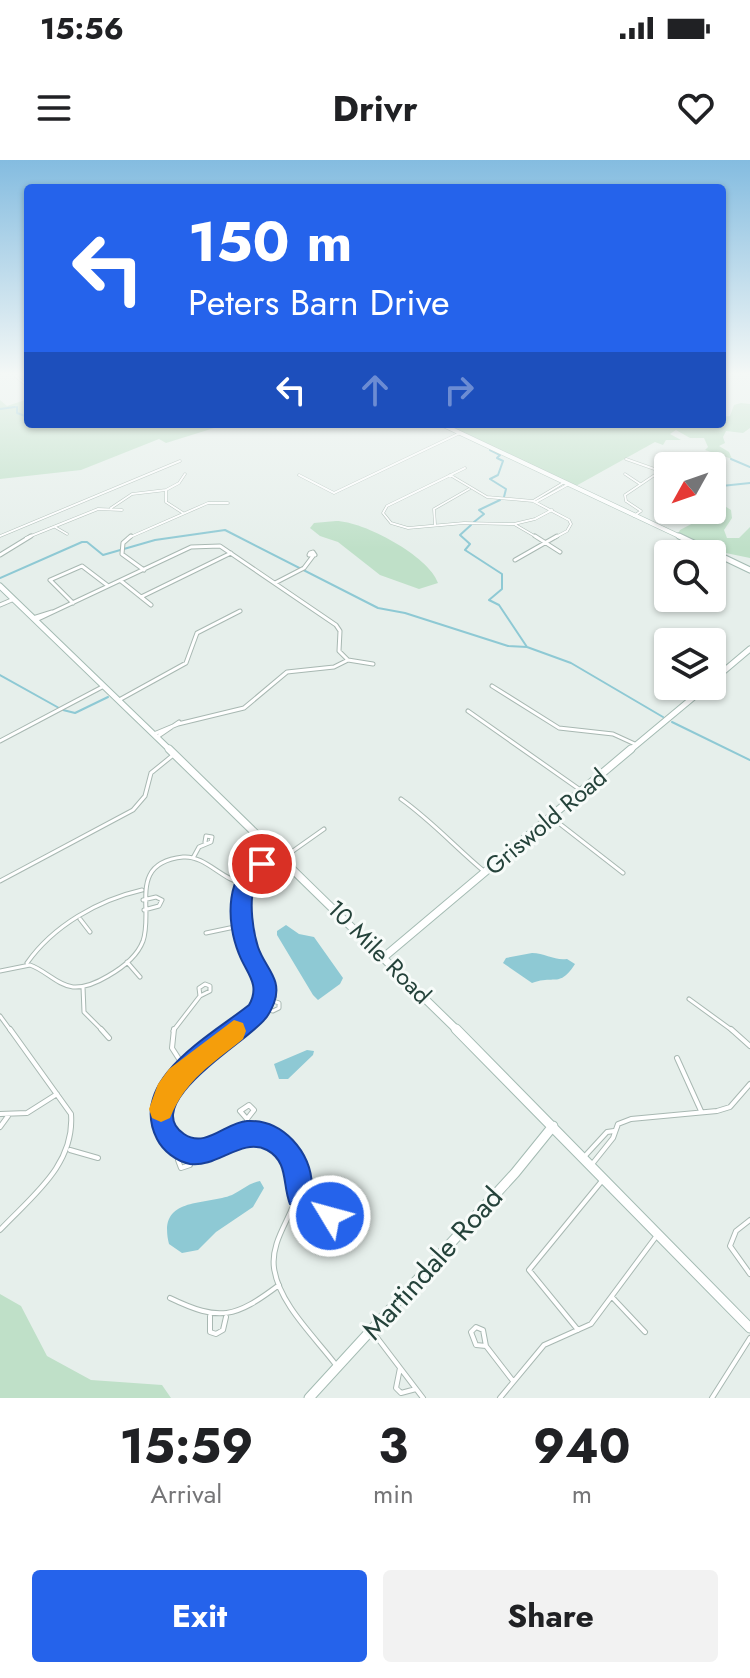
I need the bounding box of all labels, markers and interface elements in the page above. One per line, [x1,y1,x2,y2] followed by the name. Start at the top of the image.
[40,7,124,50] text: 15:56
[333,82,417,134] text: Drivr
[32,86,76,130] icon: menu
[674,86,718,130] icon: heart
[188,201,352,282] text: 150 m
[56,216,160,320] icon: left
[188,276,450,328] text: Peters Barn Drive
[269,368,313,412] icon: left
[353,368,397,412] icon: ahead
[437,368,481,412] icon: right
[654,452,726,524] north arrow
[654,452,726,700] map controls
[654,540,726,612] button: search
[654,628,726,700] button: layers
[477,760,614,883] street label: Griswold Road
[228,830,296,898] pin
[240,842,284,886] icon: arrive
[319,892,439,1012] street label: 10 Mile Road
[288,1174,372,1258] position arrow
[352,1178,512,1349] street label: Martindale Road
[119,1412,253,1481] text: 15:59
[378,1412,408,1481] text: 3
[533,1412,630,1481] text: 940
[151,1475,222,1513] text: Arrival
[373,1475,414,1513] text: min
[572,1475,592,1513] text: m
[32,1570,367,1662] button: Exit
[383,1570,718,1662] button: Share

